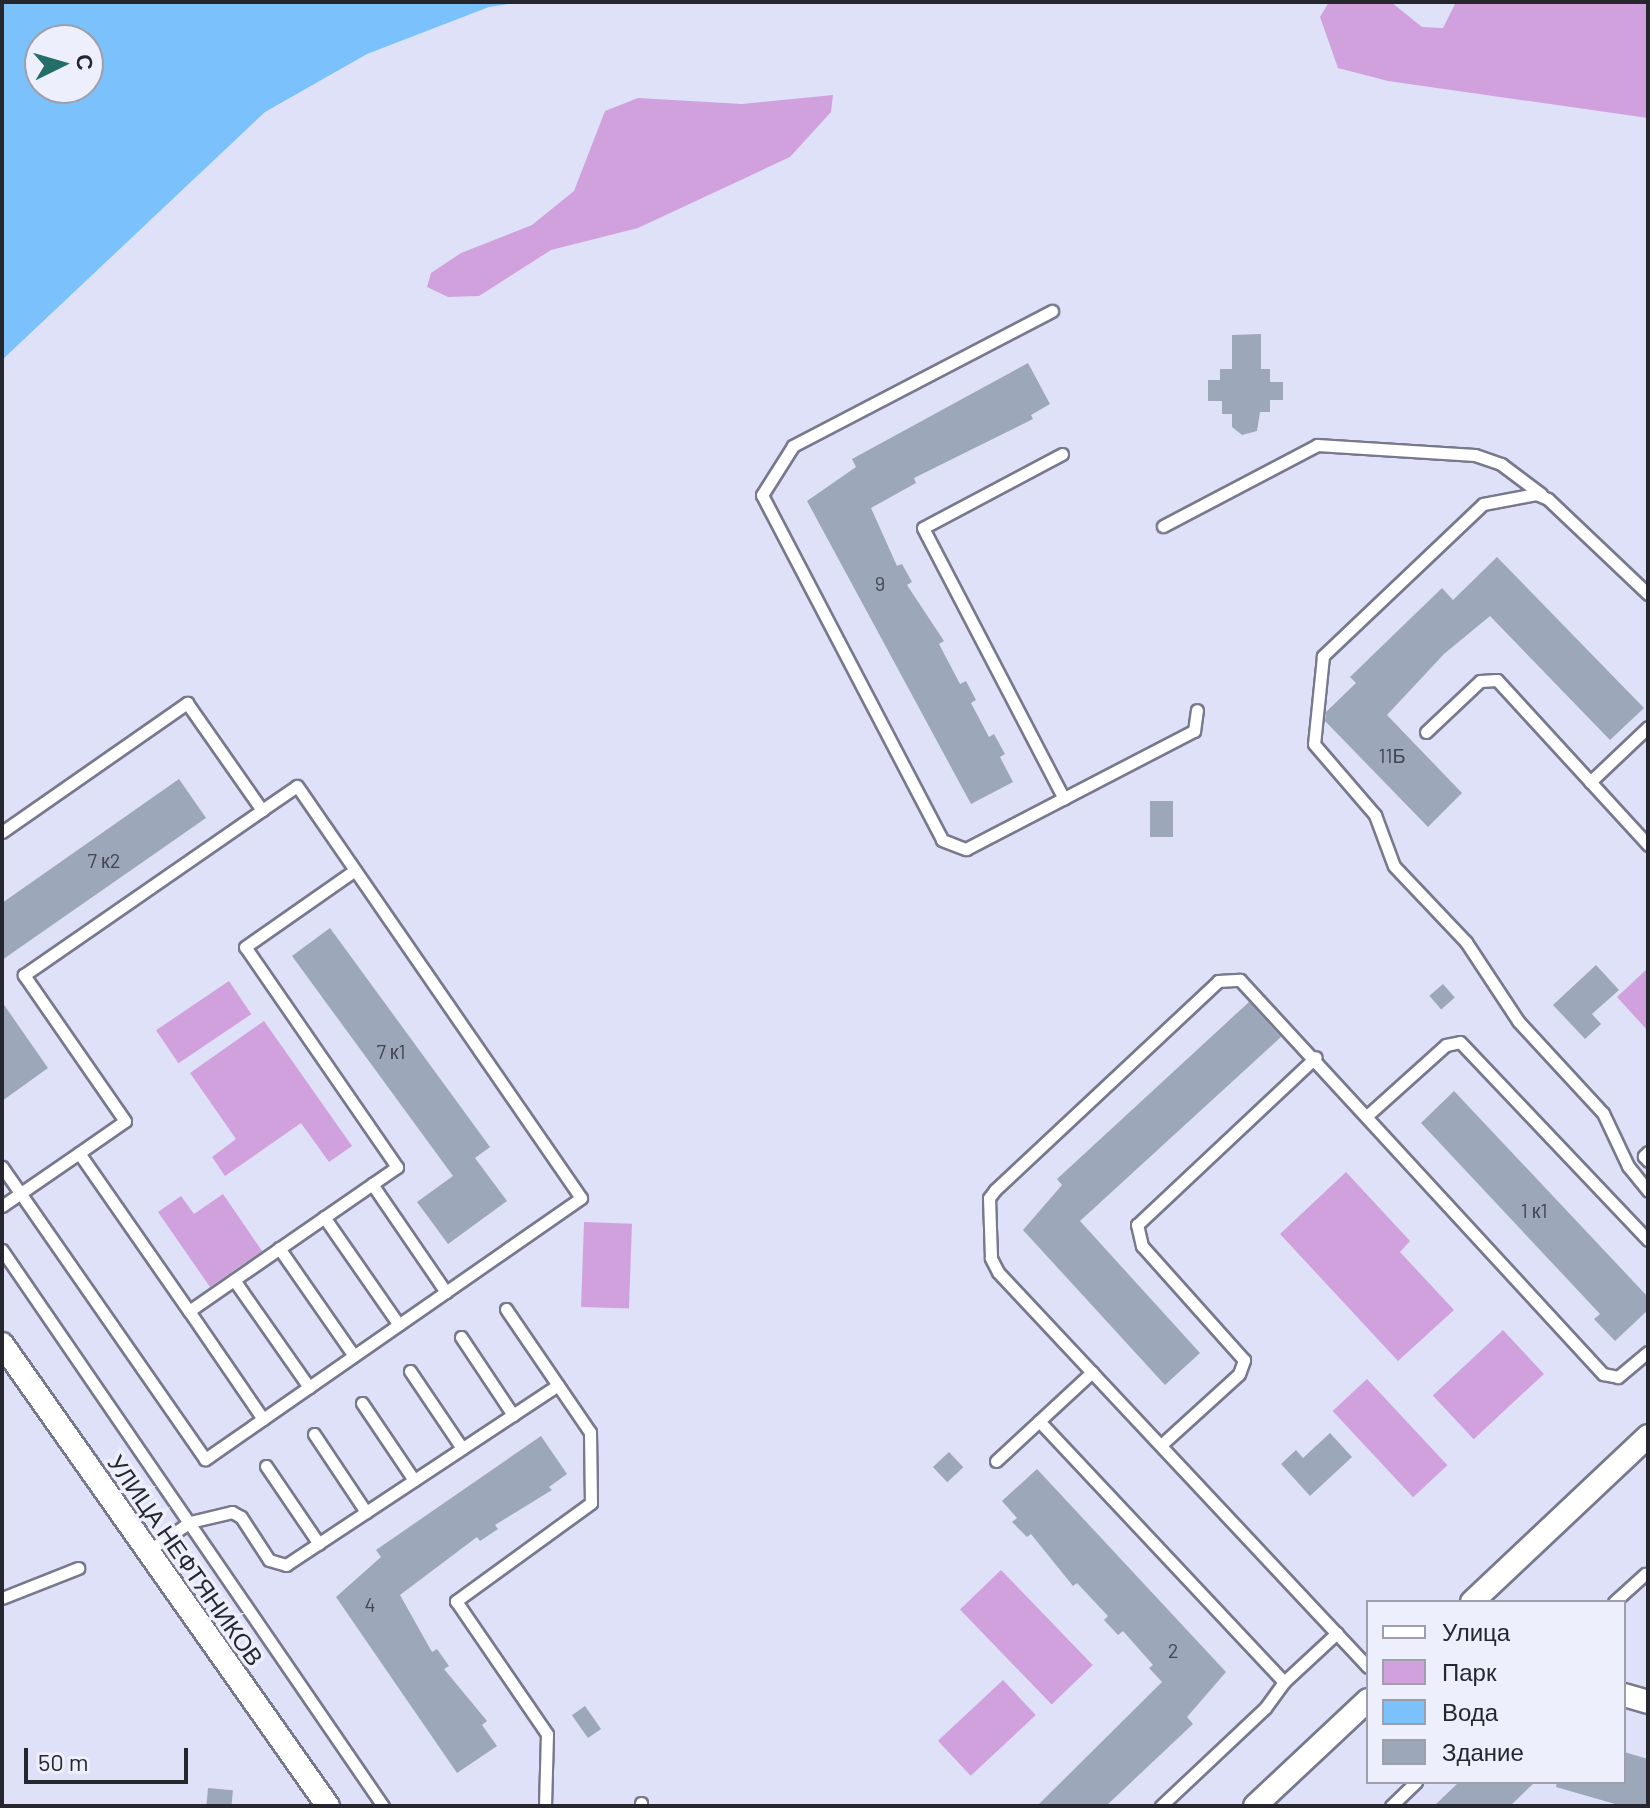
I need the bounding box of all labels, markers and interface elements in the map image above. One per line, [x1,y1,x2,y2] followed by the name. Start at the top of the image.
[24,24,104,104] north arrow
[72,53,100,71] text: С
[875,571,885,595] house number: 9
[1378,743,1406,767] house number: 11Б
[88,848,120,872] house number: 7 к2
[376,1039,406,1063] house number: 7 к1
[1521,1198,1547,1222] house number: 1 к1
[102,1449,270,1671] street label: УЛИЦА НЕФТЯНИКОВ
[364,1592,376,1616] house number: 4
[1366,1600,1626,1784] legend
[1442,1617,1510,1646] text: Улица
[1168,1638,1178,1662] house number: 2
[1442,1657,1496,1686] text: Парк
[1442,1697,1498,1726] text: Вода
[28,1732,192,1782] scale bar
[1442,1737,1524,1766] text: Здание
[38,1747,89,1776] text: 50 m

